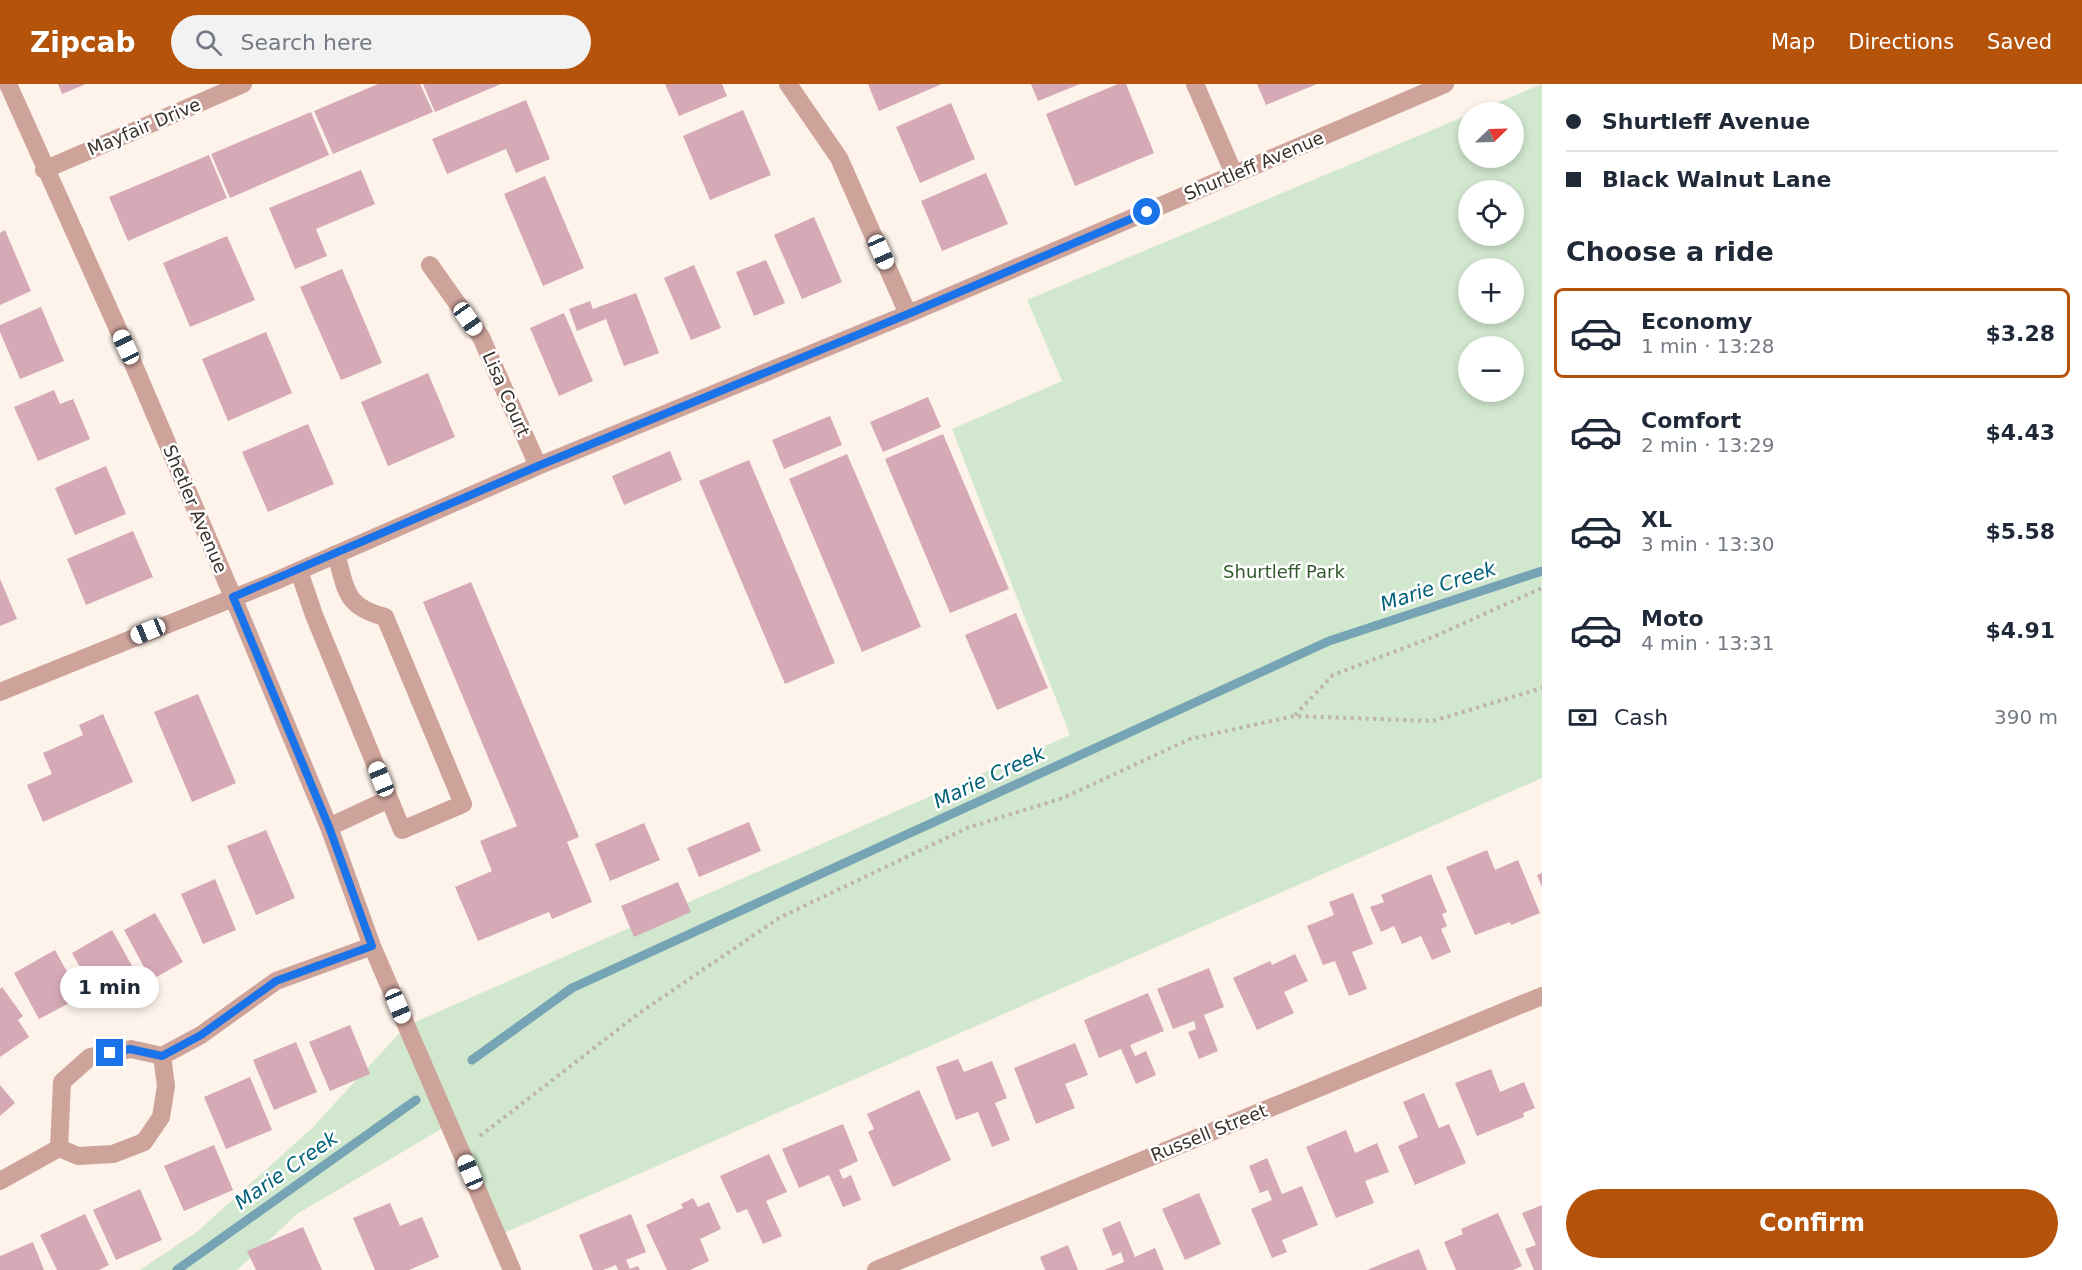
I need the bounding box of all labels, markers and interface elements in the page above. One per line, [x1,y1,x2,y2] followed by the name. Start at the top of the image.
[171,15,591,69] search box
[30,26,135,59] text: Zipcab
[192,26,225,59] icon: search
[240,30,373,55] text: Search here
[1771,30,1815,54] text: Map
[1848,30,1954,54] text: Directions
[1987,30,2052,54] text: Saved
[84,93,203,160] street label: Mayfair Drive
[1458,102,1524,168] north arrow
[1458,102,1524,402] map controls
[1602,109,1810,134] text: Shurtleff Avenue
[1181,127,1327,204] street label: Shurtleff Avenue
[1602,167,1831,192] text: Black Walnut Lane
[1458,180,1524,246] button: locate
[1133,198,1160,225] route start
[865,232,897,272] car
[1566,236,1774,267] text: Choose a ride
[1458,258,1524,324] button: +
[450,299,486,339] car
[1569,306,1623,360] icon: car
[1641,309,1752,334] text: Economy
[1985,321,2055,346] text: $3.28
[110,327,142,367] car
[1641,334,1775,358] text: 1 min · 13:28
[1458,336,1524,402] button: −
[478,348,534,439] street label: Lisa Court
[1569,405,1623,459] icon: car
[1641,408,1741,433] text: Comfort
[1985,420,2055,445] text: $4.43
[1641,433,1775,457] text: 2 min · 13:29
[159,442,232,576] street label: Shetler Avenue
[1569,504,1623,558] icon: car
[1641,507,1672,532] text: XL
[1985,519,2055,544] text: $5.58
[1641,532,1775,556] text: 3 min · 13:30
[1377,556,1500,616] water label: Marie Creek
[1223,561,1345,582] park label: Shurtleff Park
[1569,603,1623,657] icon: car
[1641,606,1704,631] text: Moto
[128,616,168,646] car
[1985,618,2055,643] text: $4.91
[1641,631,1775,655] text: 4 min · 13:31
[1566,701,1599,734] icon: cash
[1614,705,1668,730] text: Cash
[1994,705,2058,729] text: 390 m
[929,740,1050,813] water label: Marie Creek
[366,759,396,799] car
[60,966,160,1008] callout: 1 min
[78,975,141,999] text: 1 min
[383,986,413,1026] car
[96,1039,123,1066] route end
[1148,1100,1270,1165] street label: Russell Street
[230,1125,343,1214] water label: Marie Creek
[455,1152,485,1192] car
[1566,1189,2058,1258] button: Confirm

